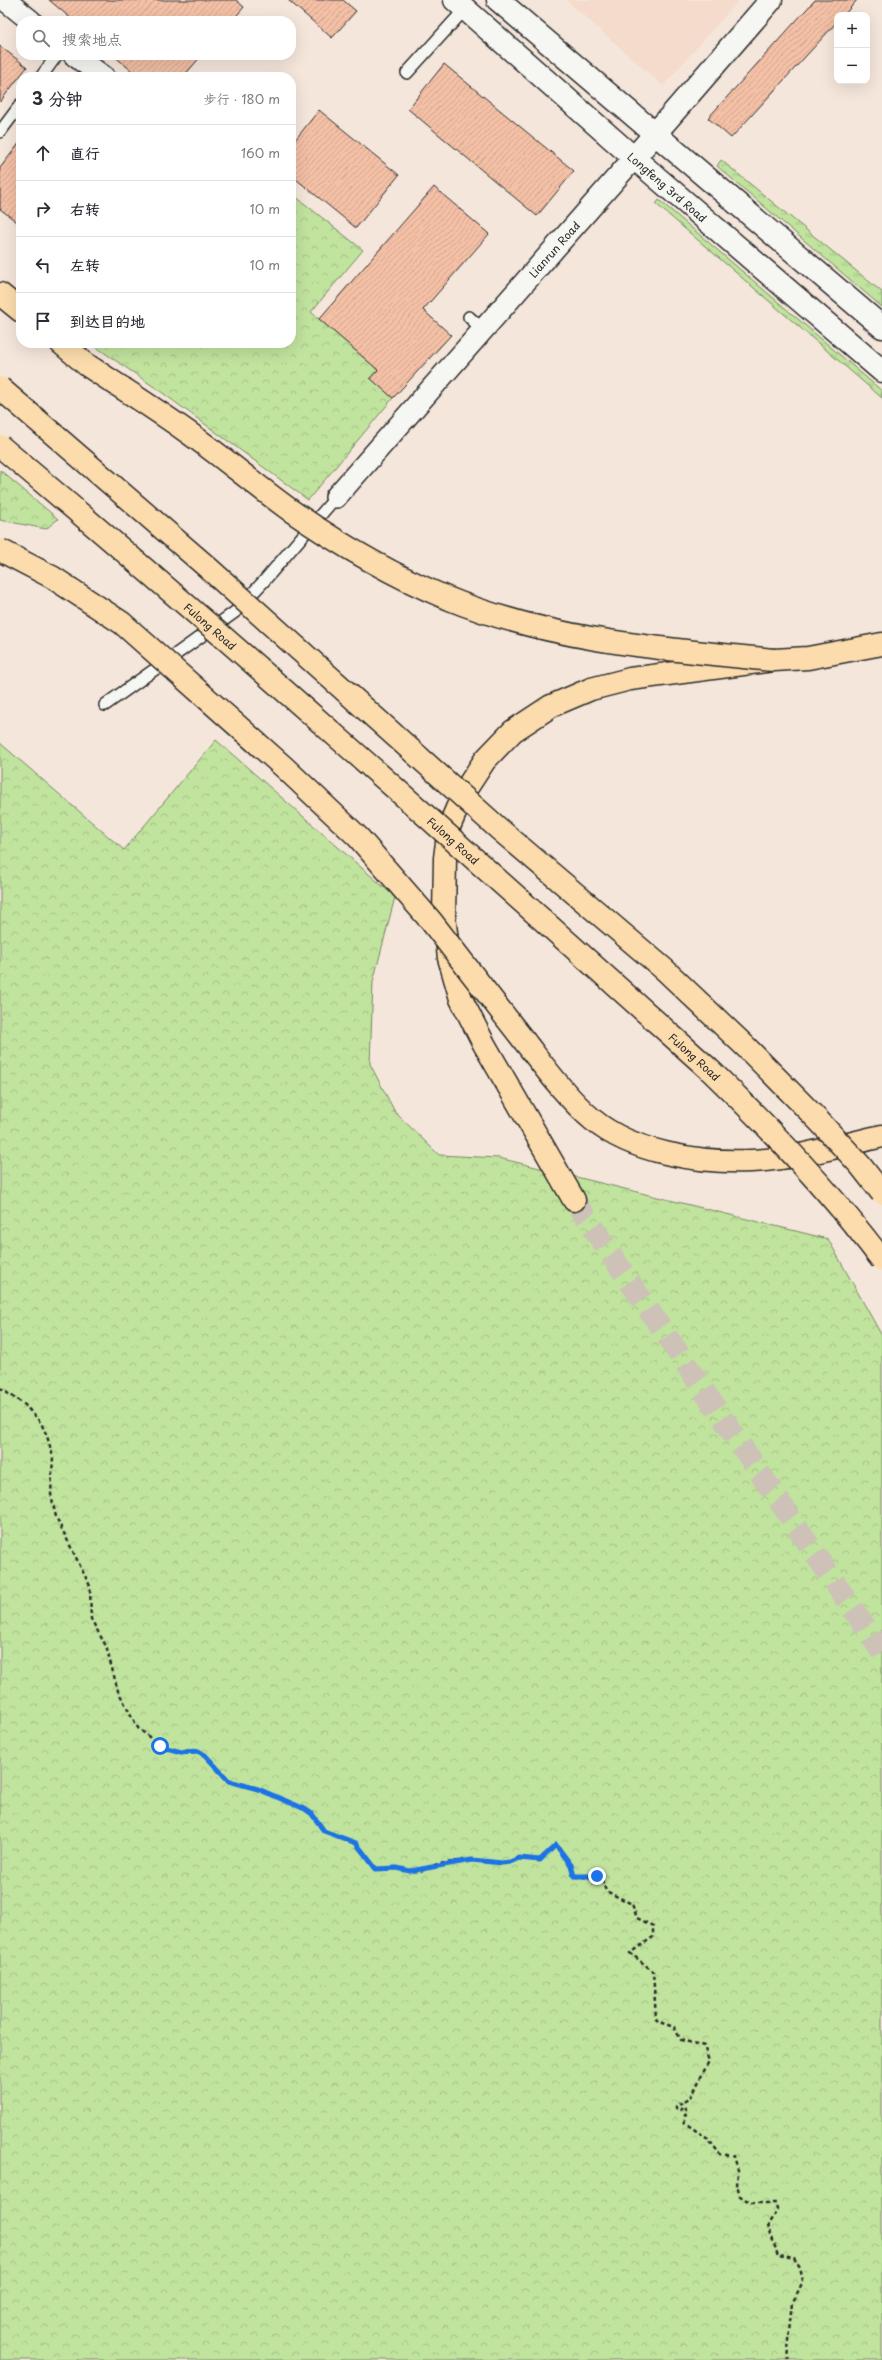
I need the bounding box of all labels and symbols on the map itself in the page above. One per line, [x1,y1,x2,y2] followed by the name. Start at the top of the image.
[624,148,711,226] street label: Longfeng 3rd Road
[524,217,583,281] street label: Lianrun Road
[181,598,241,654] street label: Fulong Road
[424,812,483,868] street label: Fulong Road
[665,1029,725,1084] street label: Fulong Road
[151,1737,169,1755] route start
[588,1867,606,1885] route end

